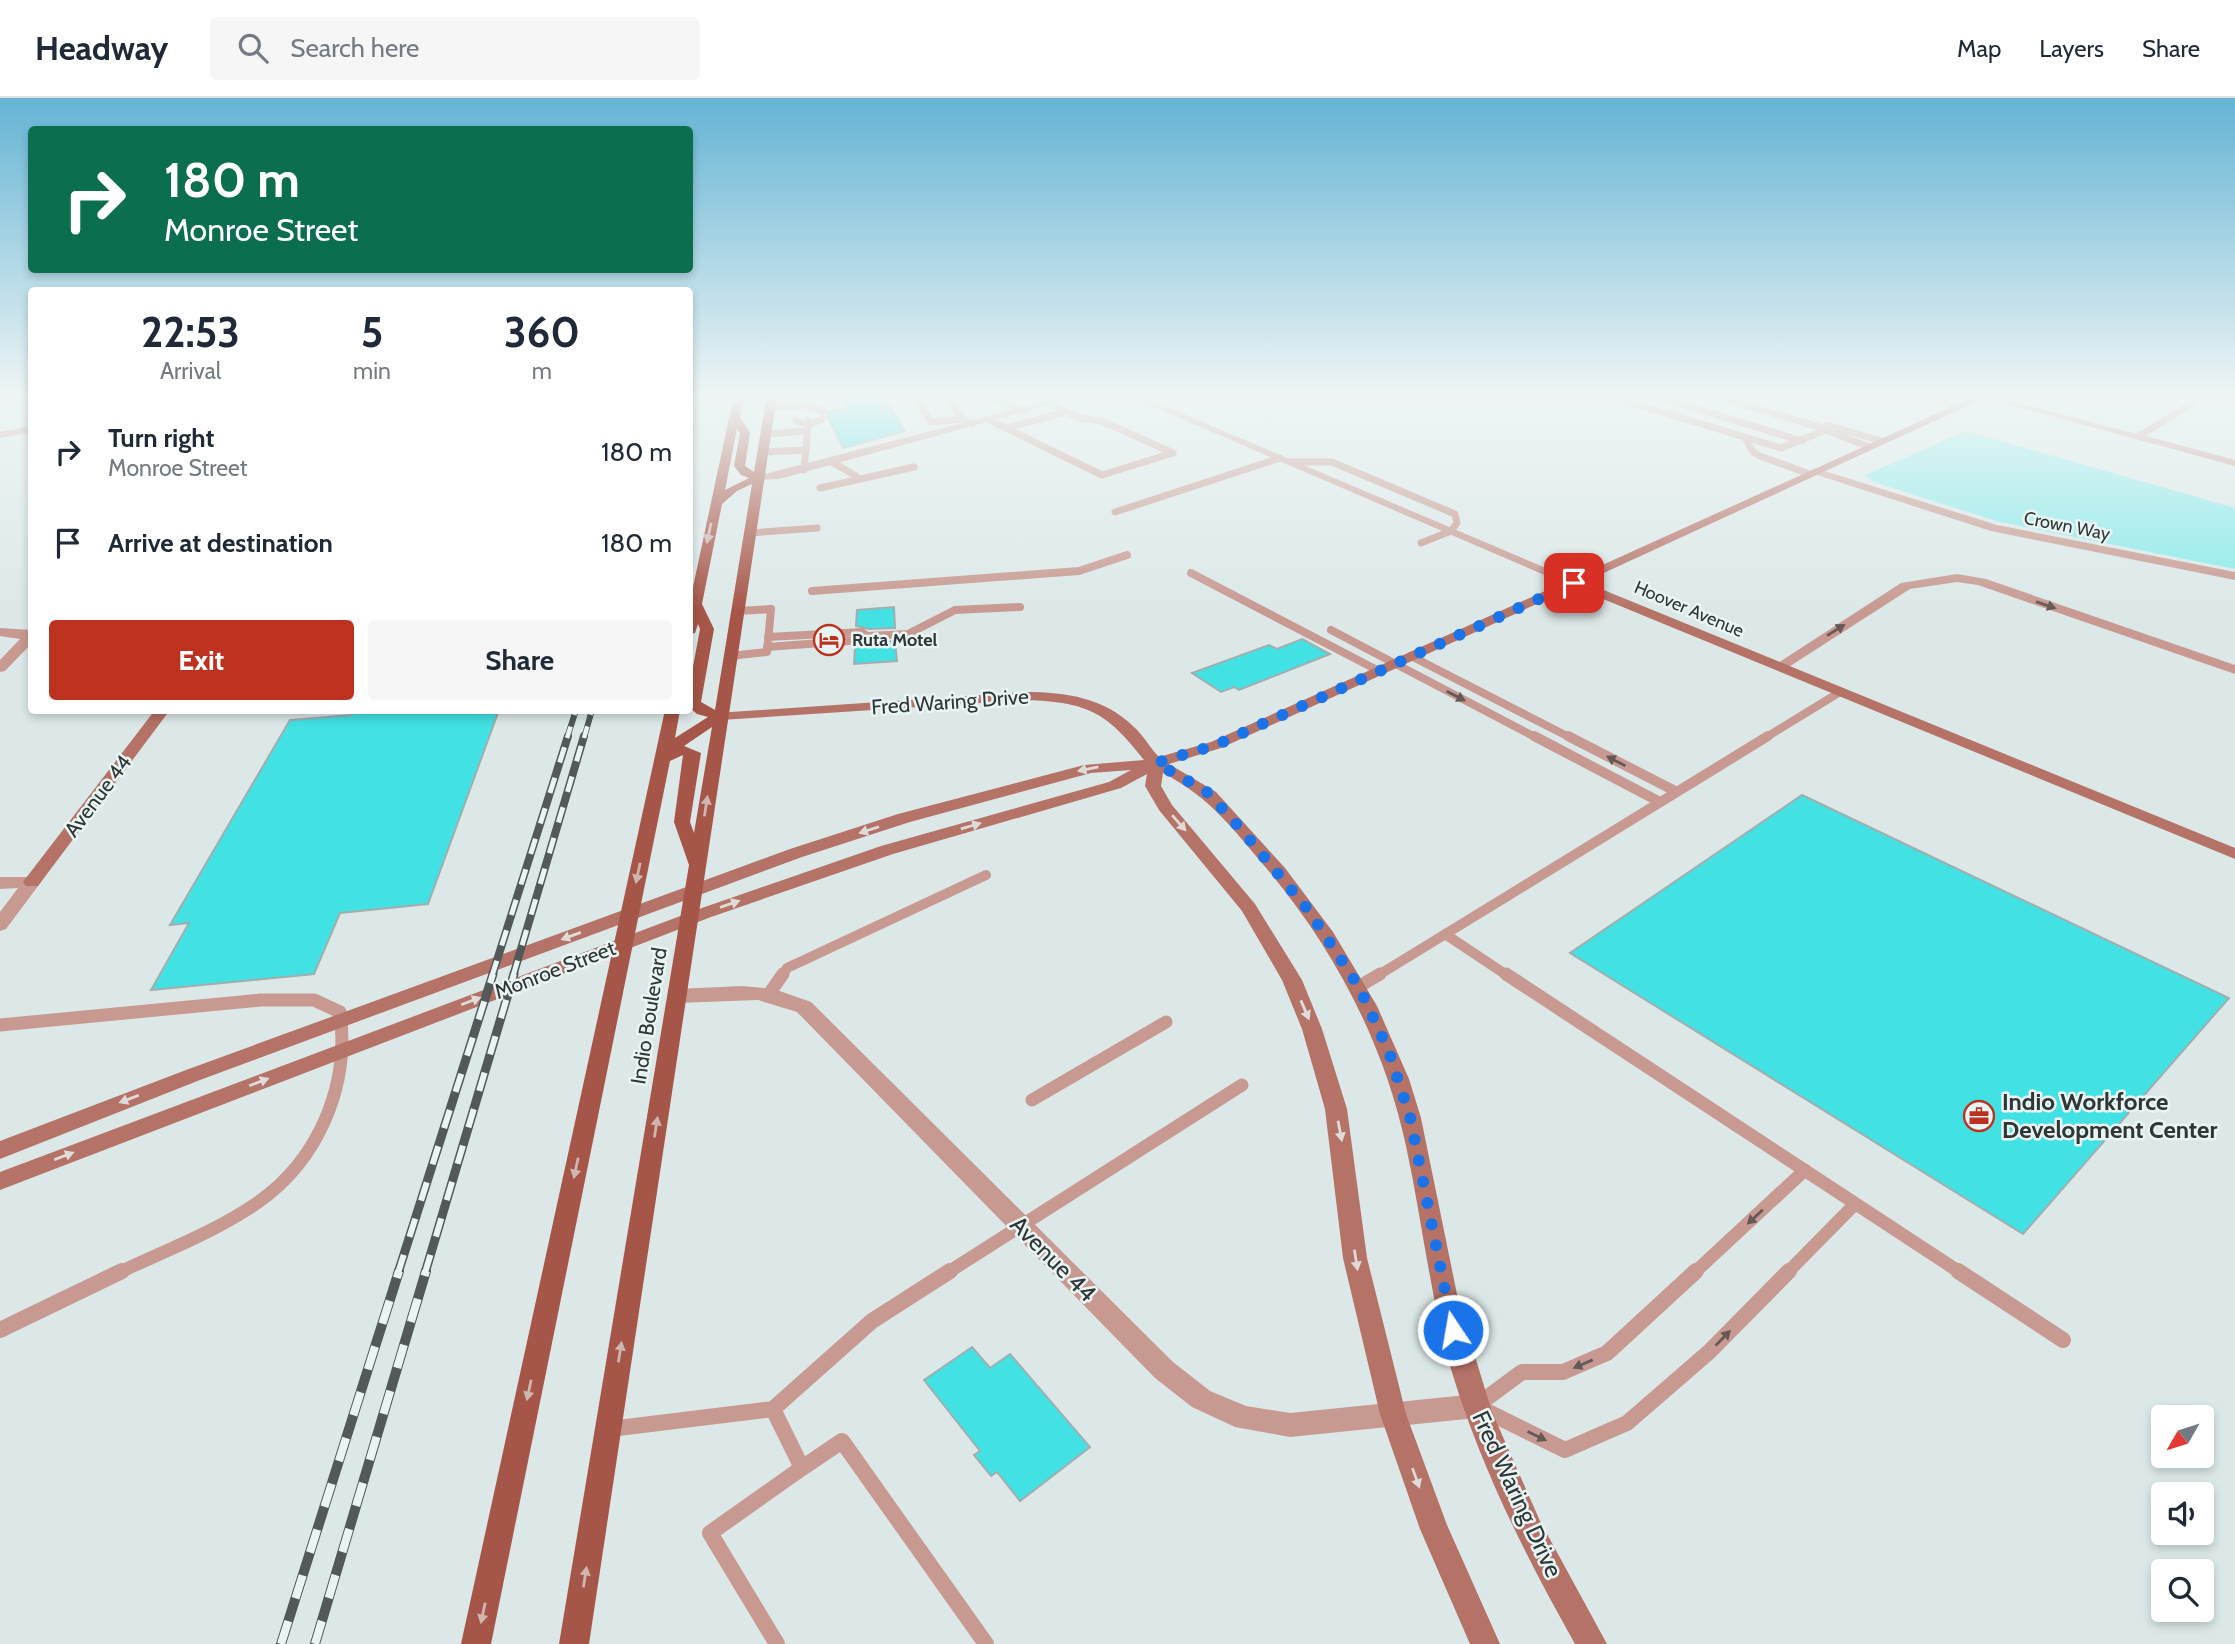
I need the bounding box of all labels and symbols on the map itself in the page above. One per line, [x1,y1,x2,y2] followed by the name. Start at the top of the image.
[2022,507,2112,545] street label: Crown Way
[704,523,715,545] one-way arrow
[1544,553,1604,613] pin
[1631,576,1747,642] street label: Hoover Avenue
[2035,600,2056,611] one-way arrow
[812,623,846,657] hotel icon: Ruta Motel
[1827,624,1846,637] one-way arrow
[852,629,938,651] place label: Ruta Motel
[870,684,1030,719] street label: Fred Waring Drive
[1446,690,1466,702] one-way arrow
[59,750,136,841] street label: Avenue 44
[1606,755,1626,767] one-way arrow
[1077,764,1099,775] one-way arrow
[701,795,712,817] one-way arrow
[1170,814,1186,831] one-way arrow
[961,820,982,830] one-way arrow
[858,825,879,835] one-way arrow
[633,862,644,884] one-way arrow
[720,898,741,909] one-way arrow
[560,931,581,942] one-way arrow
[491,935,619,1004] street label: Monroe Street
[625,946,672,1086] street label: Indio Boulevard
[461,996,482,1007] one-way arrow
[1299,1000,1310,1021] one-way arrow
[248,1076,269,1087] one-way arrow
[2002,1087,2217,1144] place label: Indio Workforce Development Center
[119,1094,140,1105] one-way arrow
[1962,1099,1996,1133] office icon: Indio Workforce Development Center
[651,1116,662,1138] one-way arrow
[1335,1120,1346,1142] one-way arrow
[53,1151,74,1162] one-way arrow
[571,1157,582,1179] one-way arrow
[1747,1208,1764,1224] one-way arrow
[1004,1210,1102,1308] street label: Avenue 44
[1351,1249,1362,1271] one-way arrow
[1416,1293,1490,1367] position arrow
[1715,1330,1731,1347] one-way arrow
[615,1341,626,1363] one-way arrow
[1572,1358,1593,1369] one-way arrow
[524,1379,535,1401] one-way arrow
[2151,1405,2214,1468] north arrow
[1466,1406,1569,1582] street label: Fred Waring Drive
[1527,1430,1547,1441] one-way arrow
[1411,1467,1422,1488] one-way arrow
[580,1565,591,1587] one-way arrow
[477,1602,488,1624] one-way arrow

